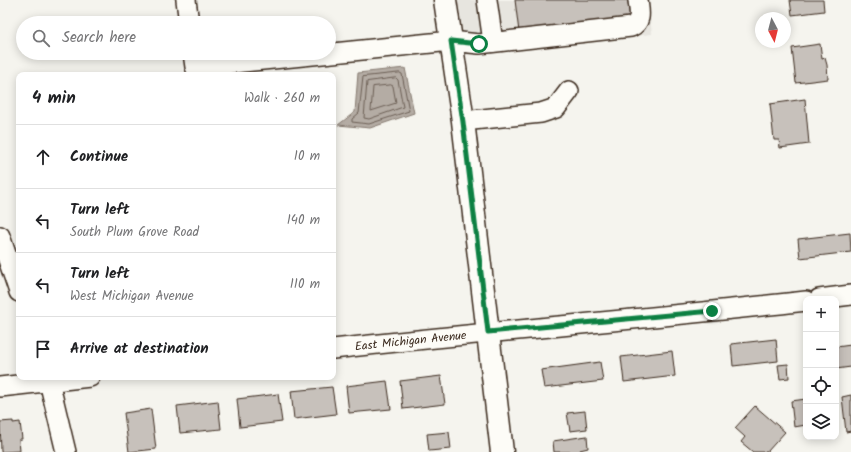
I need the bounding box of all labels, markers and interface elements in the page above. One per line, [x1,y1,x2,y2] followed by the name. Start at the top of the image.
[755,12,791,48] north arrow
[16,16,336,60] search box
[62,26,136,50] text: Search here
[30,27,52,49] icon: search
[470,35,488,53] route start
[32,85,76,112] text: 4 min
[244,88,320,109] text: Walk · 260 m
[70,145,128,169] text: Continue
[32,146,54,168] icon: ahead
[294,146,320,167] text: 10 m
[70,198,130,222] text: Turn left
[32,210,54,232] icon: left
[287,210,320,231] text: 140 m
[70,222,199,243] text: South Plum Grove Road
[70,262,130,286] text: Turn left
[32,274,54,296] icon: left
[290,274,320,295] text: 110 m
[70,286,194,307] text: West Michigan Avenue
[803,296,839,440] map controls
[803,296,839,332] button: +
[703,302,721,320] route end
[354,326,468,356] street label: East Michigan Avenue
[803,332,839,368] button: −
[70,337,209,361] text: Arrive at destination
[32,338,54,360] icon: arrive
[803,368,839,404] button: locate
[803,404,839,440] button: layers

